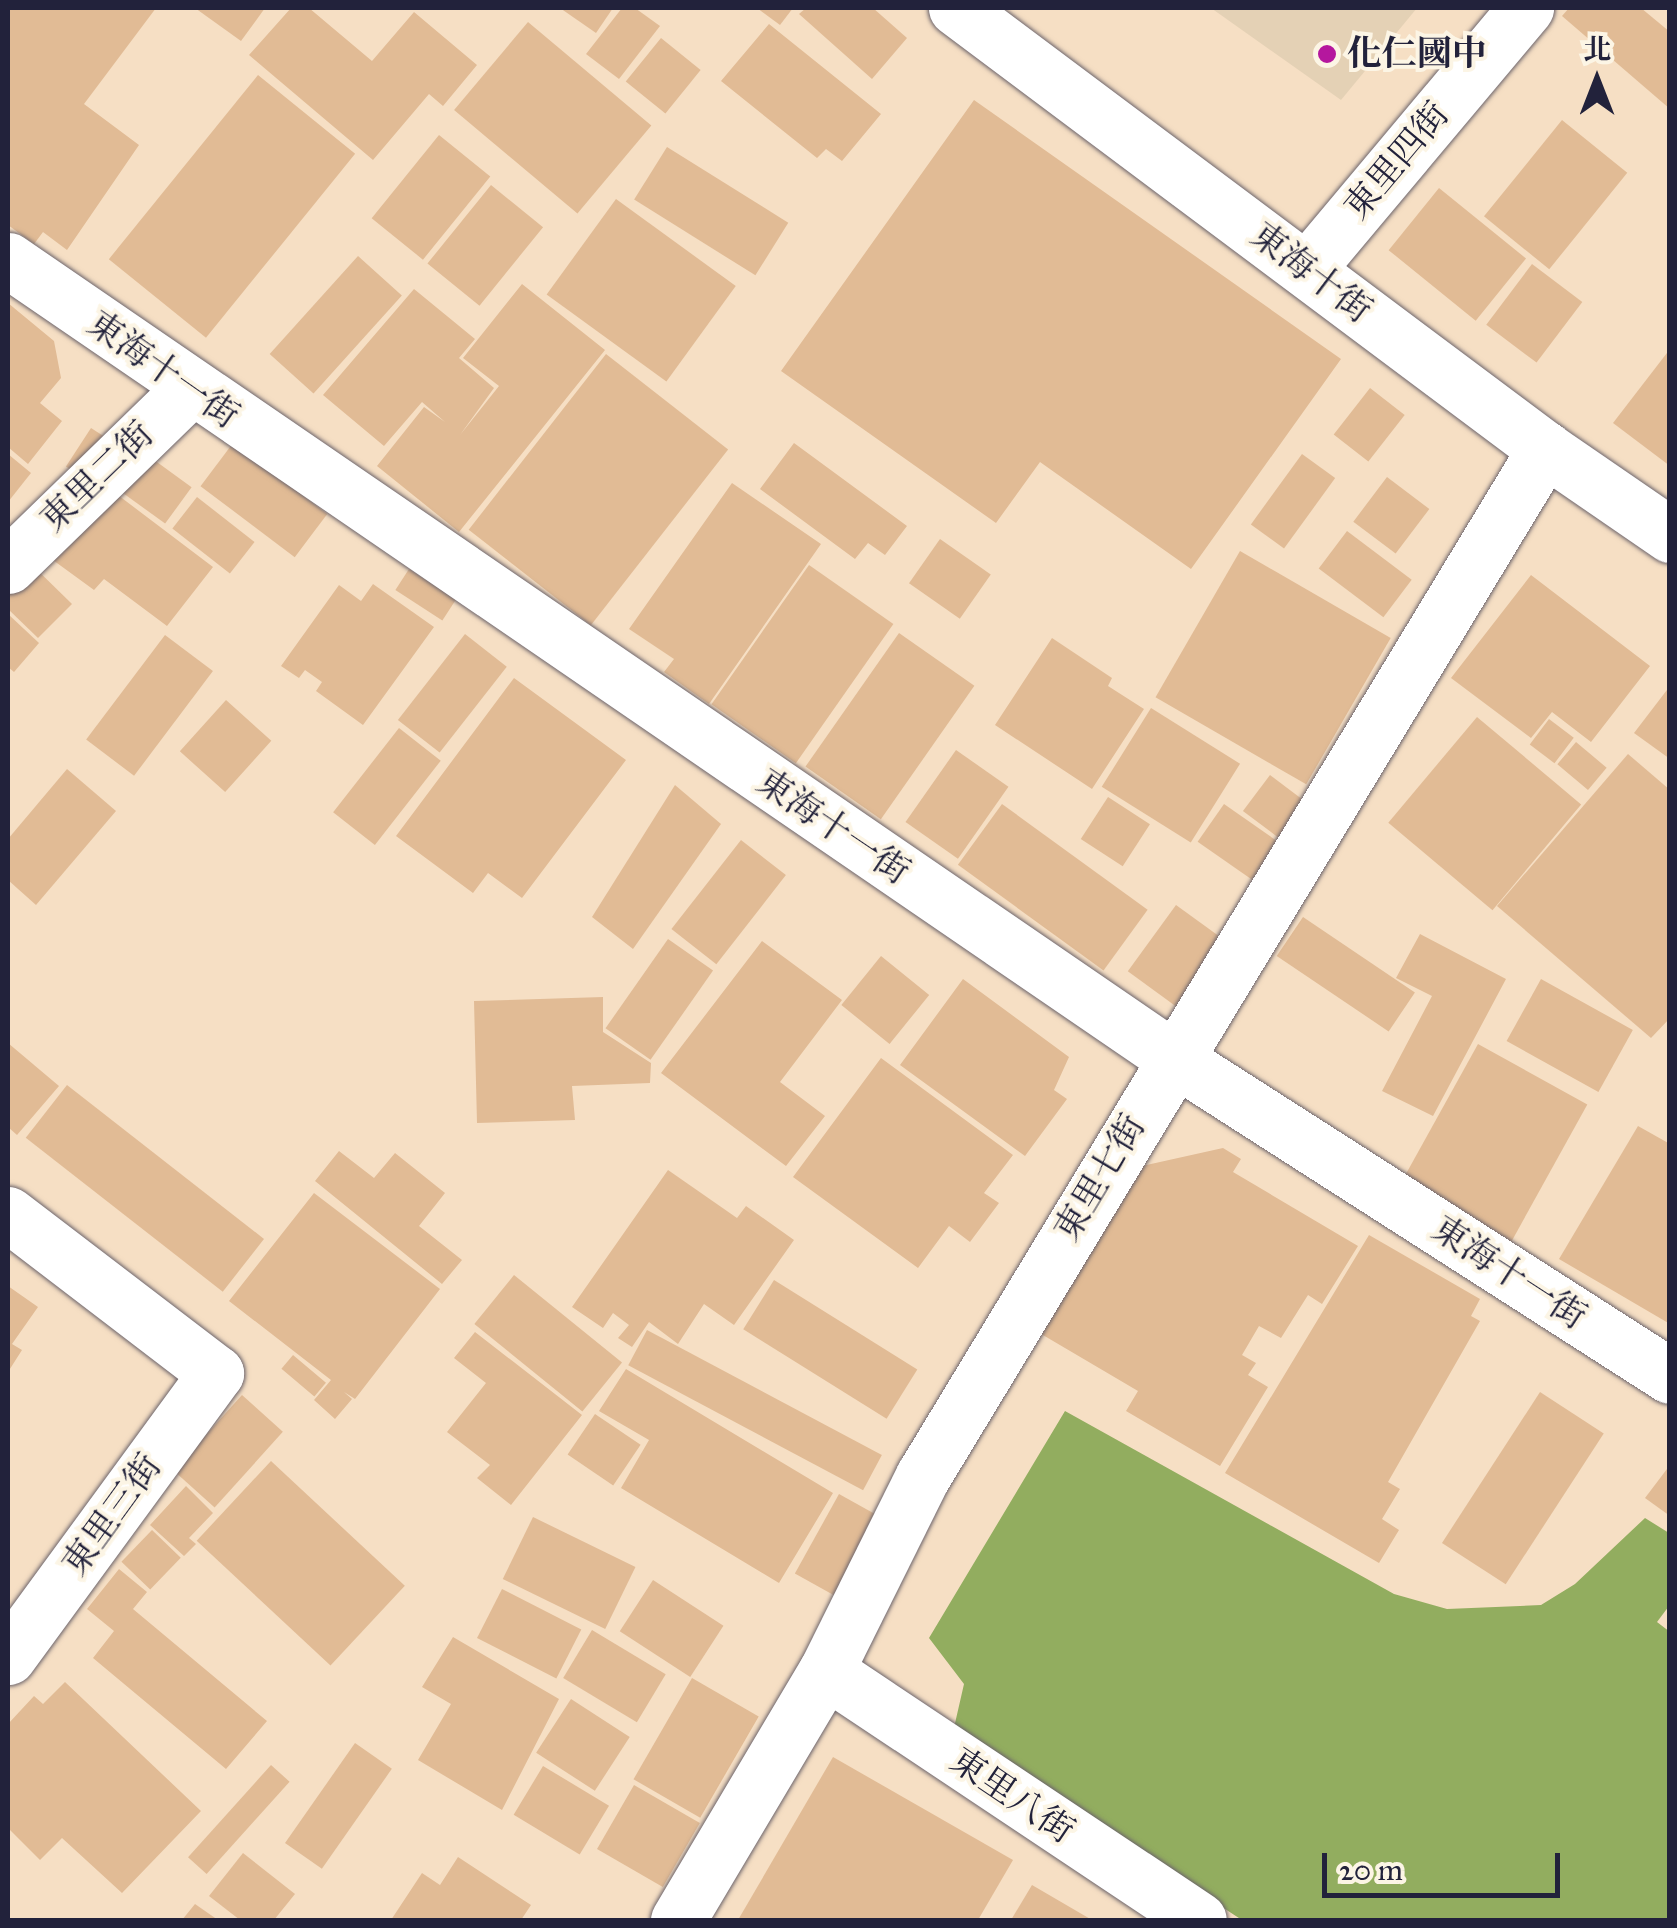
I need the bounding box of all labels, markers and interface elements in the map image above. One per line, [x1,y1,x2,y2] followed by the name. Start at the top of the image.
[1547,30,1647,130] north arrow
[1583,32,1611,67] text: 北
[1347,33,1487,75] place label: 化仁國中
[1316,43,1338,65] marker: 化仁國中
[1336,94,1458,228] street label: 東里四街
[1242,214,1380,332] street label: 東海十街
[79,303,247,437] street label: 東海十一街
[32,413,162,541] street label: 東里二街
[749,761,917,893] street label: 東海十一街
[1046,1107,1154,1249] street label: 東里七街
[1424,1208,1594,1338] street label: 東海十一街
[54,1446,170,1584] street label: 東里三街
[942,1739,1082,1853] street label: 東里八街
[1327,1833,1564,1895] scale bar
[1339,1852,1403,1888] text: 20 m

